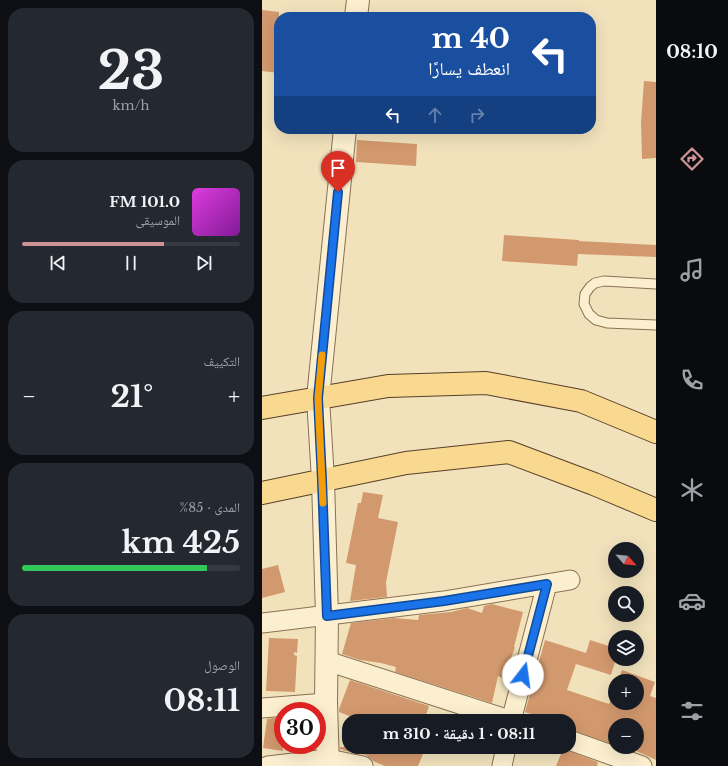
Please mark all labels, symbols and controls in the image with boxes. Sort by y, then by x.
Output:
text: 40 m [432,21,510,56]
icon: left [524,28,576,80]
text: 23 [98,39,165,103]
text: 08:10 [666,41,718,63]
text: انعطف يسارًا [428,58,510,80]
text: km/h [113,97,149,114]
icon: left [382,104,404,126]
icon: ahead [424,104,446,126]
icon: right [466,104,488,126]
icon: directions [678,145,706,173]
pin [321,151,355,192]
icon: arrive [327,157,349,179]
text: 101.0 FM [109,192,180,211]
text: الموسيقى [136,212,180,229]
icon: previous [47,252,69,274]
icon: pause [120,252,142,274]
icon: next [193,252,215,274]
icon: music [678,256,706,284]
text: التكييف [204,353,240,370]
icon: phone [678,366,706,394]
text: 21° [111,378,153,415]
text: − [22,383,36,410]
text: + [228,383,240,410]
icon: climate [678,476,706,504]
text: المدى · 85% [179,499,240,516]
text: 425 km [122,524,240,561]
north arrow [608,542,644,578]
map controls [608,542,644,754]
button: search [608,586,644,622]
icon: car [678,587,706,615]
button: layers [608,630,644,666]
position arrow [502,654,544,696]
text: الوصول [204,657,240,674]
button: + [608,674,644,710]
text: 08:11 [164,682,240,719]
icon: filters [678,697,706,725]
speed limit sign: 30 [274,702,326,754]
button: − [608,718,644,754]
text: 08:11 · 1 دقيقة · 310 m [383,724,535,743]

